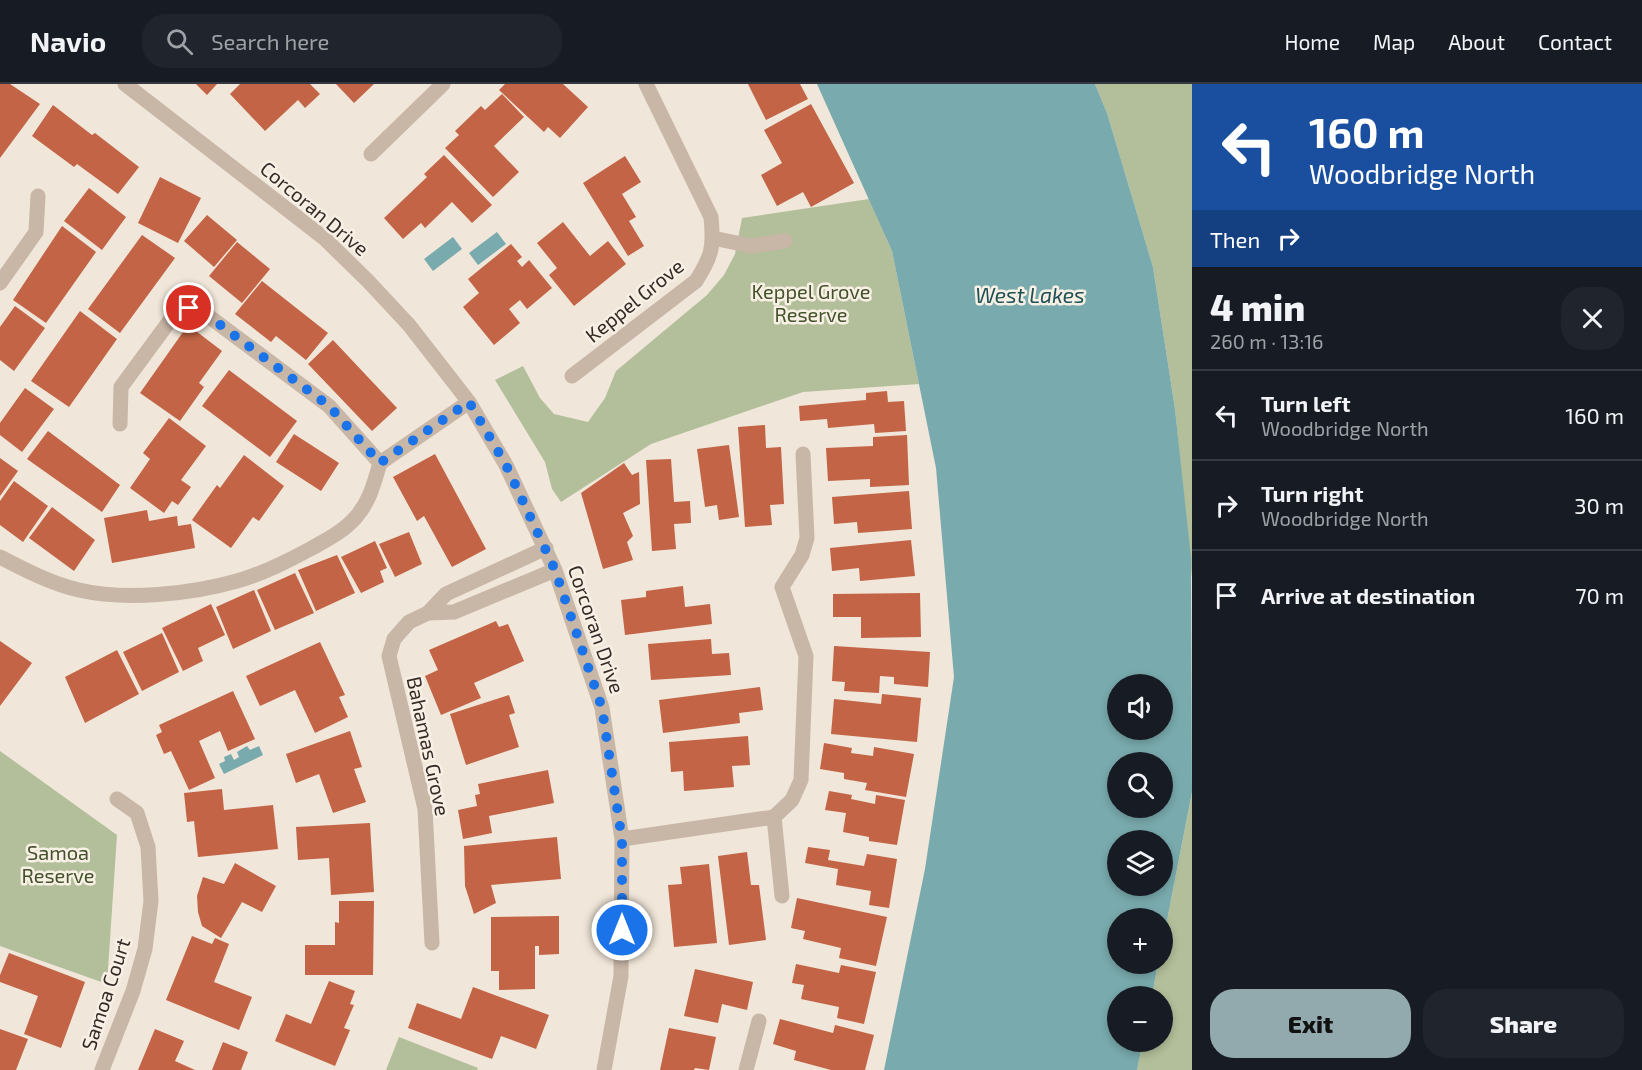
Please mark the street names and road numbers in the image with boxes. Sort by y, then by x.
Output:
street label: Corcoran Drive [256,156,374,260]
street label: Keppel Grove [580,253,688,347]
street label: Corcoran Drive [564,562,630,696]
street label: Bahamas Grove [403,674,455,818]
street label: Samoa Court [76,935,135,1053]

